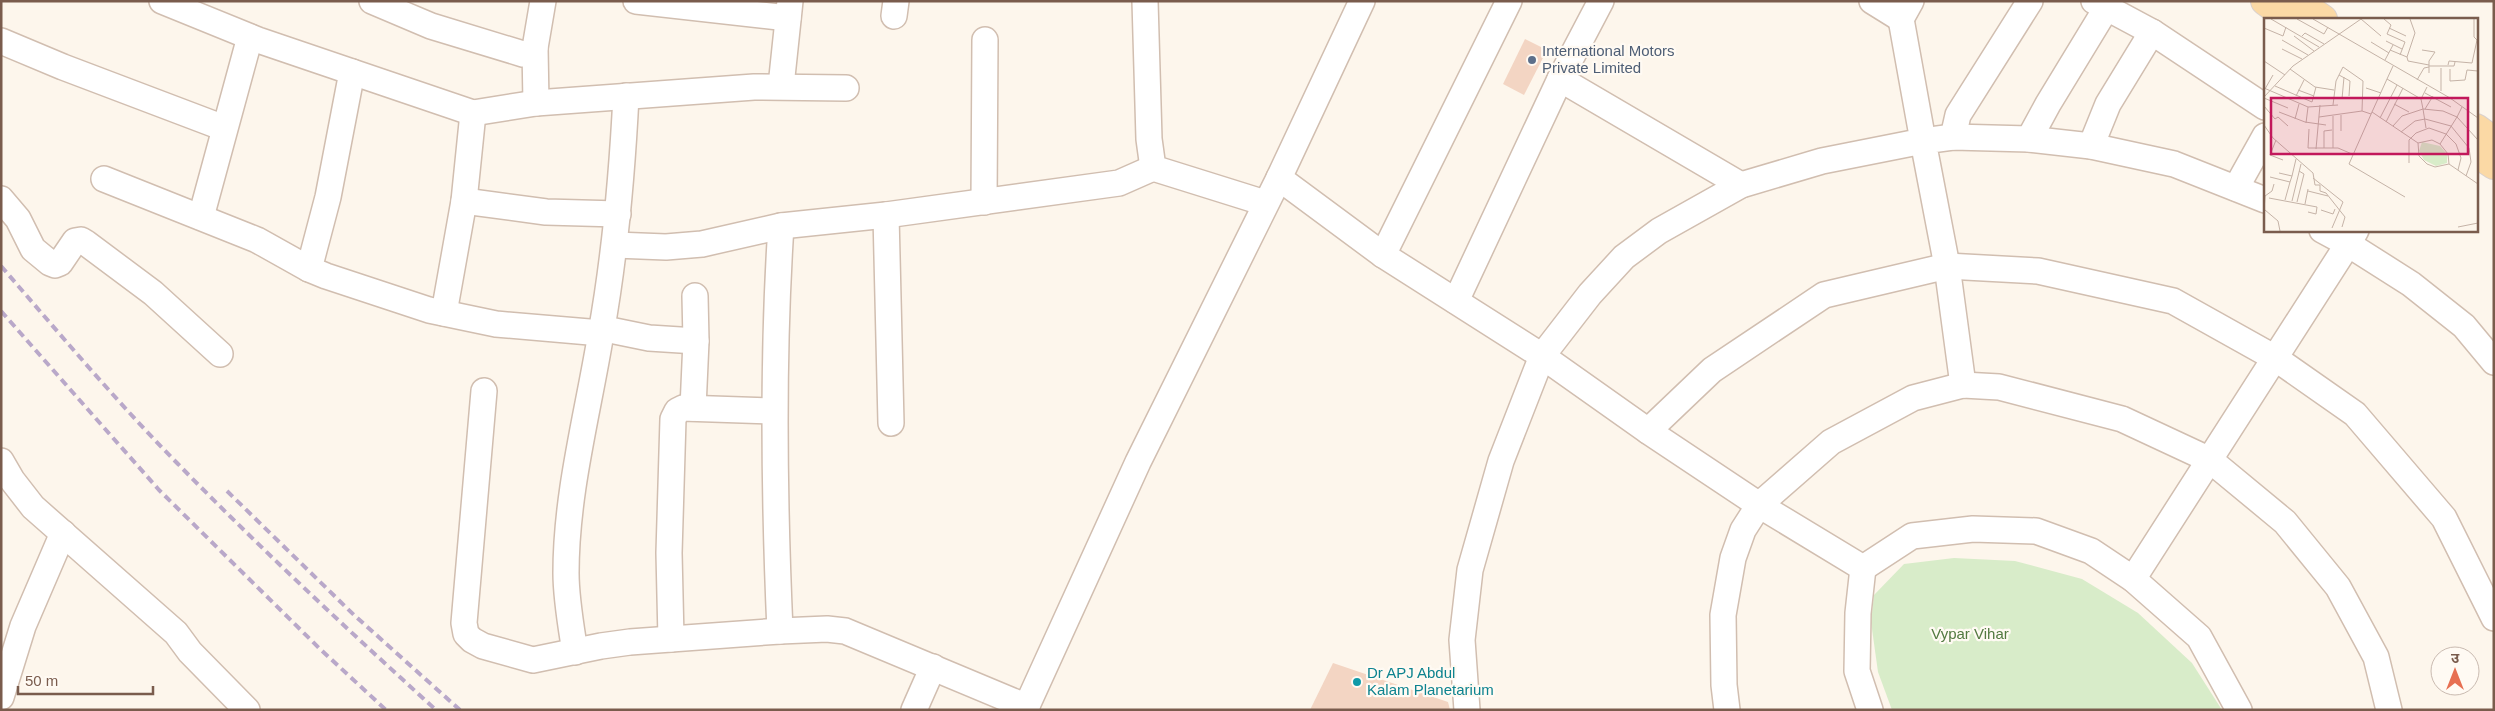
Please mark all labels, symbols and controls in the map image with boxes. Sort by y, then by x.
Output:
inset map [2264,18,2478,231]
place label: International Motors Private Limited [1542,42,1675,76]
marker: International Motors Private Limited [1526,54,1538,66]
park label: Vypar Vihar [1931,625,2009,642]
north arrow [2430,646,2480,696]
text: उ [2451,650,2460,666]
scale bar [18,664,152,696]
place label: Dr APJ Abdul Kalam Planetarium [1367,664,1494,698]
text: 50 m [25,672,58,689]
marker: Dr APJ Abdul Kalam Planetarium [1351,676,1363,688]

